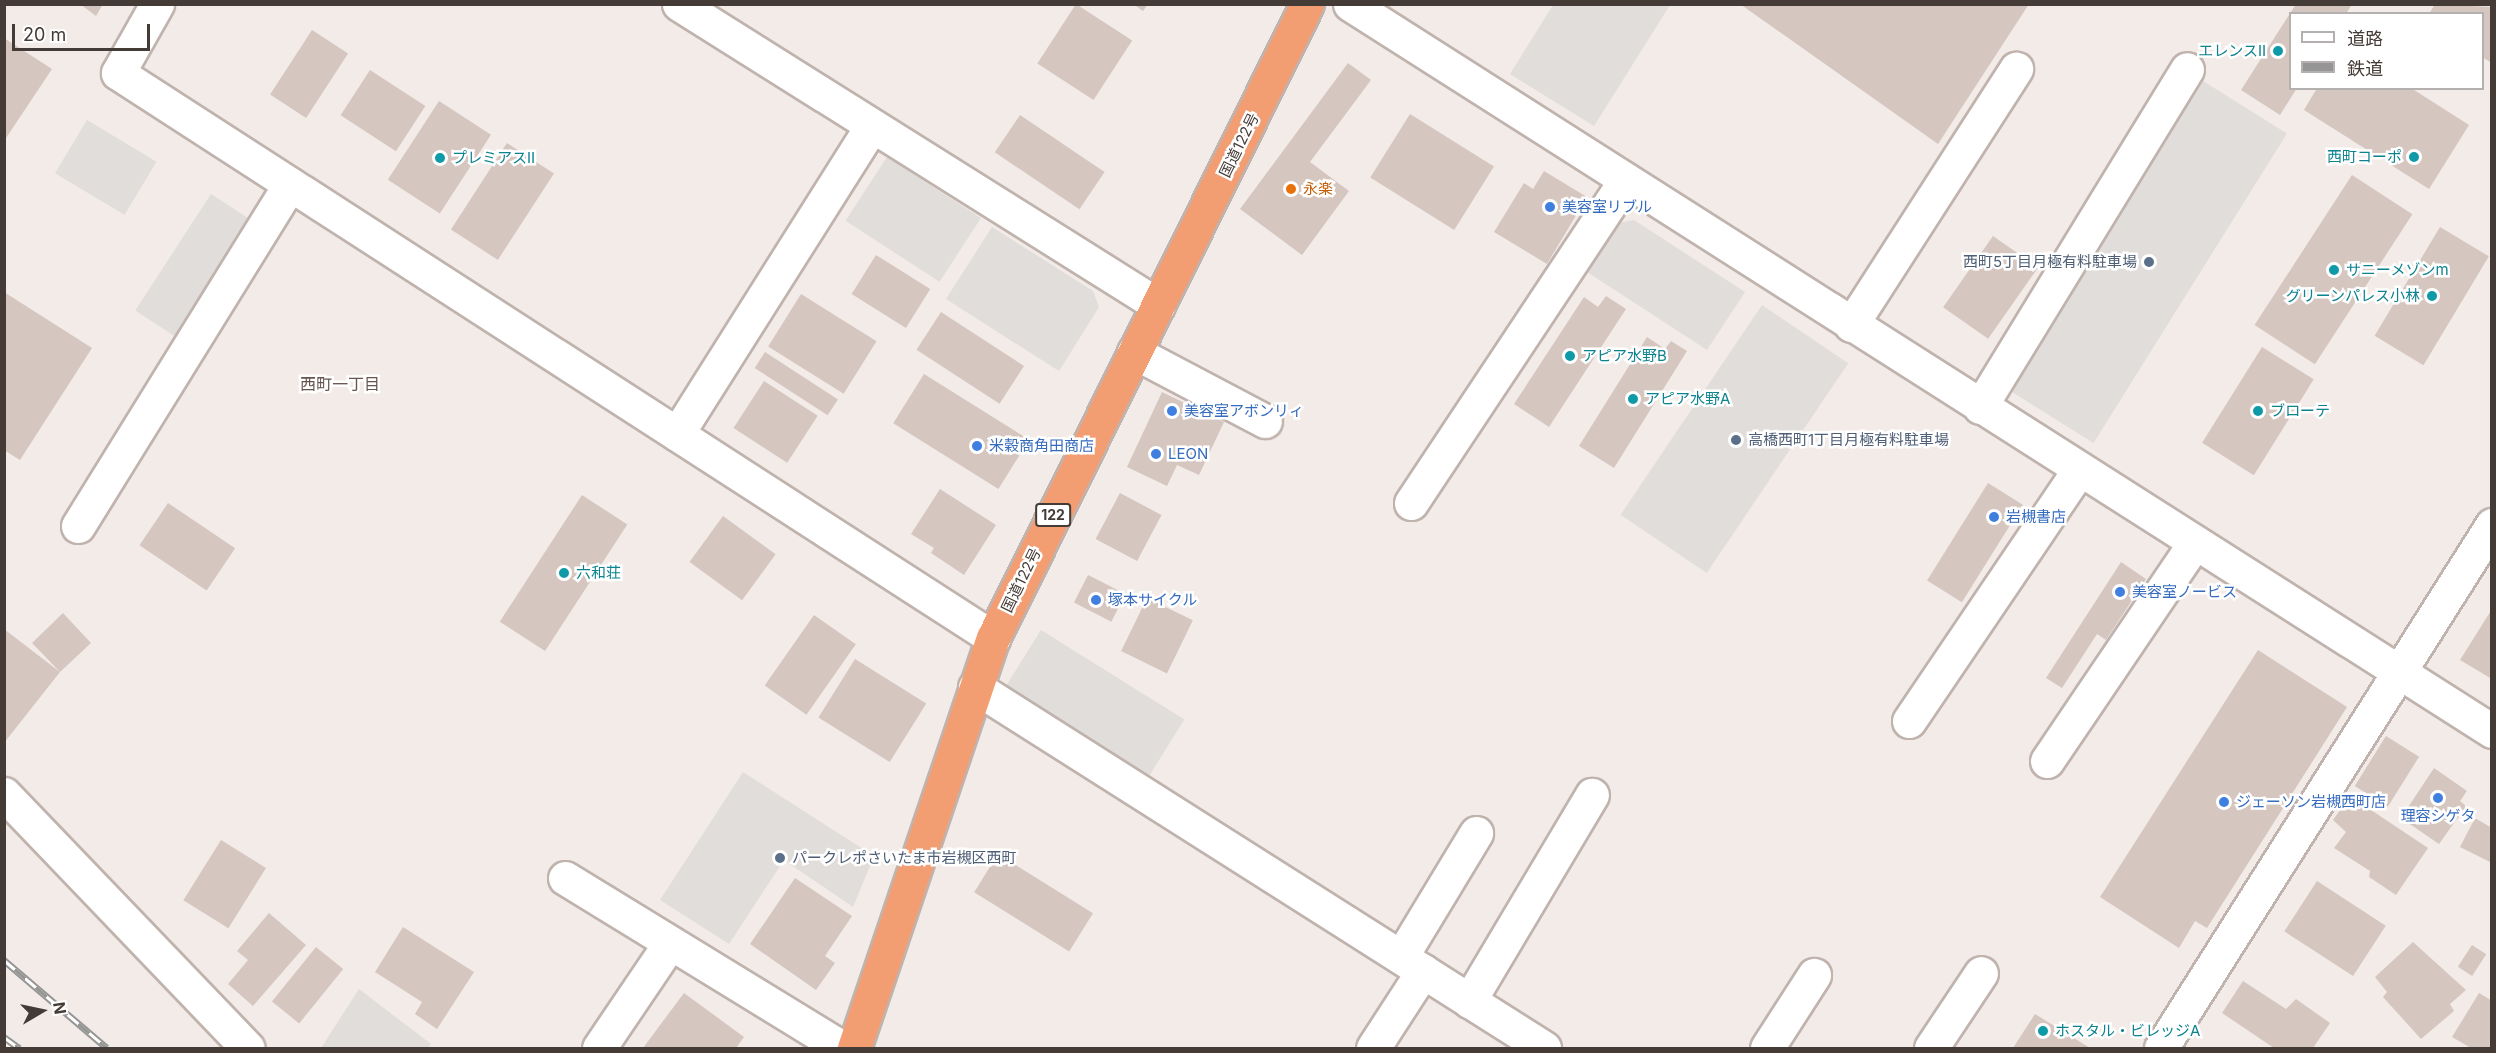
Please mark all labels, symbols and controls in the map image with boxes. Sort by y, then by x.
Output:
scale bar [15,12,153,50]
legend [2289,12,2484,90]
text: 20 m [23,24,66,45]
text: 道路 [2347,28,2383,49]
place label: エレンスⅡ [2198,42,2266,60]
marker: エレンスⅡ [2271,44,2285,58]
text: 鉄道 [2347,58,2383,79]
street label: 国道122号 [1216,110,1262,180]
place label: 西町コーポ [2327,148,2402,166]
place label: プレミアスⅡ [452,149,535,167]
marker: 西町コーポ [2407,150,2421,164]
marker: プレミアスⅡ [433,151,447,165]
place label: 永楽 [1303,180,1333,198]
marker: 永楽 [1284,182,1298,196]
place label: 美容室リブル [1562,198,1652,216]
marker: 美容室リブル [1543,200,1557,214]
place label: 西町5丁目月極有料駐車場 [1963,253,2137,271]
marker: 西町5丁目月極有料駐車場 [2142,255,2156,269]
place label: サニーメゾンm [2346,261,2449,279]
marker: サニーメゾンm [2327,263,2341,277]
place label: グリーンパレス小林 [2285,287,2420,305]
marker: グリーンパレス小林 [2425,289,2439,303]
place label: アピア水野B [1582,347,1667,365]
marker: アピア水野B [1563,349,1577,363]
district label: 西町一丁目 [300,374,380,394]
place label: アピア水野A [1645,390,1730,408]
marker: アピア水野A [1626,392,1640,406]
place label: 美容室アボンリィ [1184,402,1304,420]
place label: ブローテ [2270,402,2330,420]
marker: 美容室アボンリィ [1165,404,1179,418]
marker: ブローテ [2251,404,2265,418]
place label: 高橋西町1丁目月極有料駐車場 [1748,431,1949,449]
marker: 高橋西町1丁目月極有料駐車場 [1729,433,1743,447]
place label: 米穀商角田商店 [989,437,1094,455]
marker: 米穀商角田商店 [970,439,984,453]
place label: LEON [1168,445,1208,463]
marker: LEON [1149,447,1163,461]
road number: 122 [1035,504,1071,526]
place label: 岩槻書店 [2006,508,2066,526]
marker: 岩槻書店 [1987,510,2001,524]
street label: 国道122号 [998,545,1044,615]
place label: 六和荘 [576,564,621,582]
marker: 六和荘 [557,566,571,580]
place label: 美容室ノービス [2132,583,2237,601]
marker: 美容室ノービス [2113,585,2127,599]
place label: 塚本サイクル [1108,591,1198,609]
marker: 塚本サイクル [1089,593,1103,607]
marker: 理容シゲタ [2431,791,2445,805]
place label: ジェーソン岩槻西町店 [2236,793,2386,811]
marker: ジェーソン岩槻西町店 [2217,795,2231,809]
place label: 理容シゲタ [2401,807,2475,825]
place label: パークレポさいたま市岩槻区西町 [792,849,1017,867]
marker: パークレポさいたま市岩槻区西町 [773,851,787,865]
north arrow [12,981,72,1041]
text: N [49,1001,71,1016]
place label: ホスタル・ビレッジA [2055,1022,2200,1040]
marker: ホスタル・ビレッジA [2036,1024,2050,1038]

